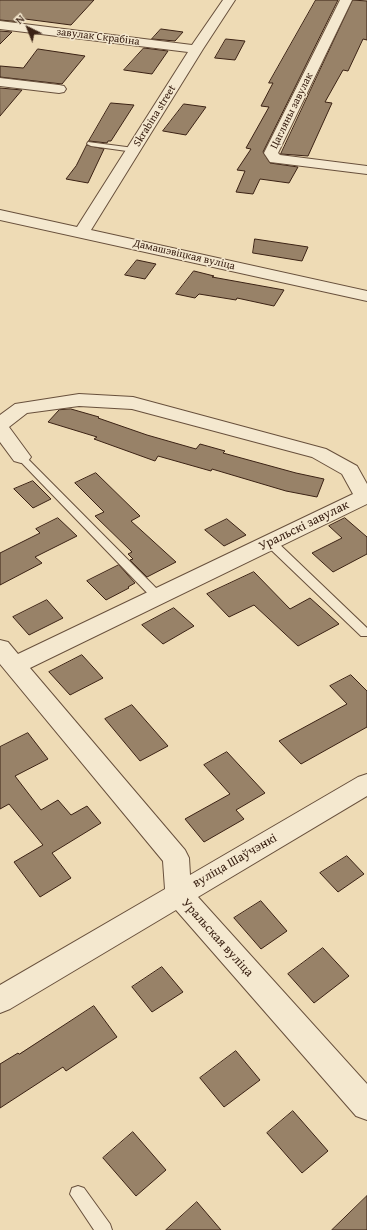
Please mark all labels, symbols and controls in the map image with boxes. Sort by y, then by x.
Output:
north arrow [8,8,48,48]
text: N [12,11,28,28]
street label: завулак Скрабіна [56,25,140,49]
street label: Цагляны завулак [268,71,316,151]
street label: Skrabina street [131,83,179,149]
street label: Дамашэвіцкая вуліца [132,237,236,273]
street label: Уральскі завулак [256,497,352,555]
street label: вуліца Шаўчэнкі [190,831,280,891]
street label: Уральская вуліца [178,896,256,980]

